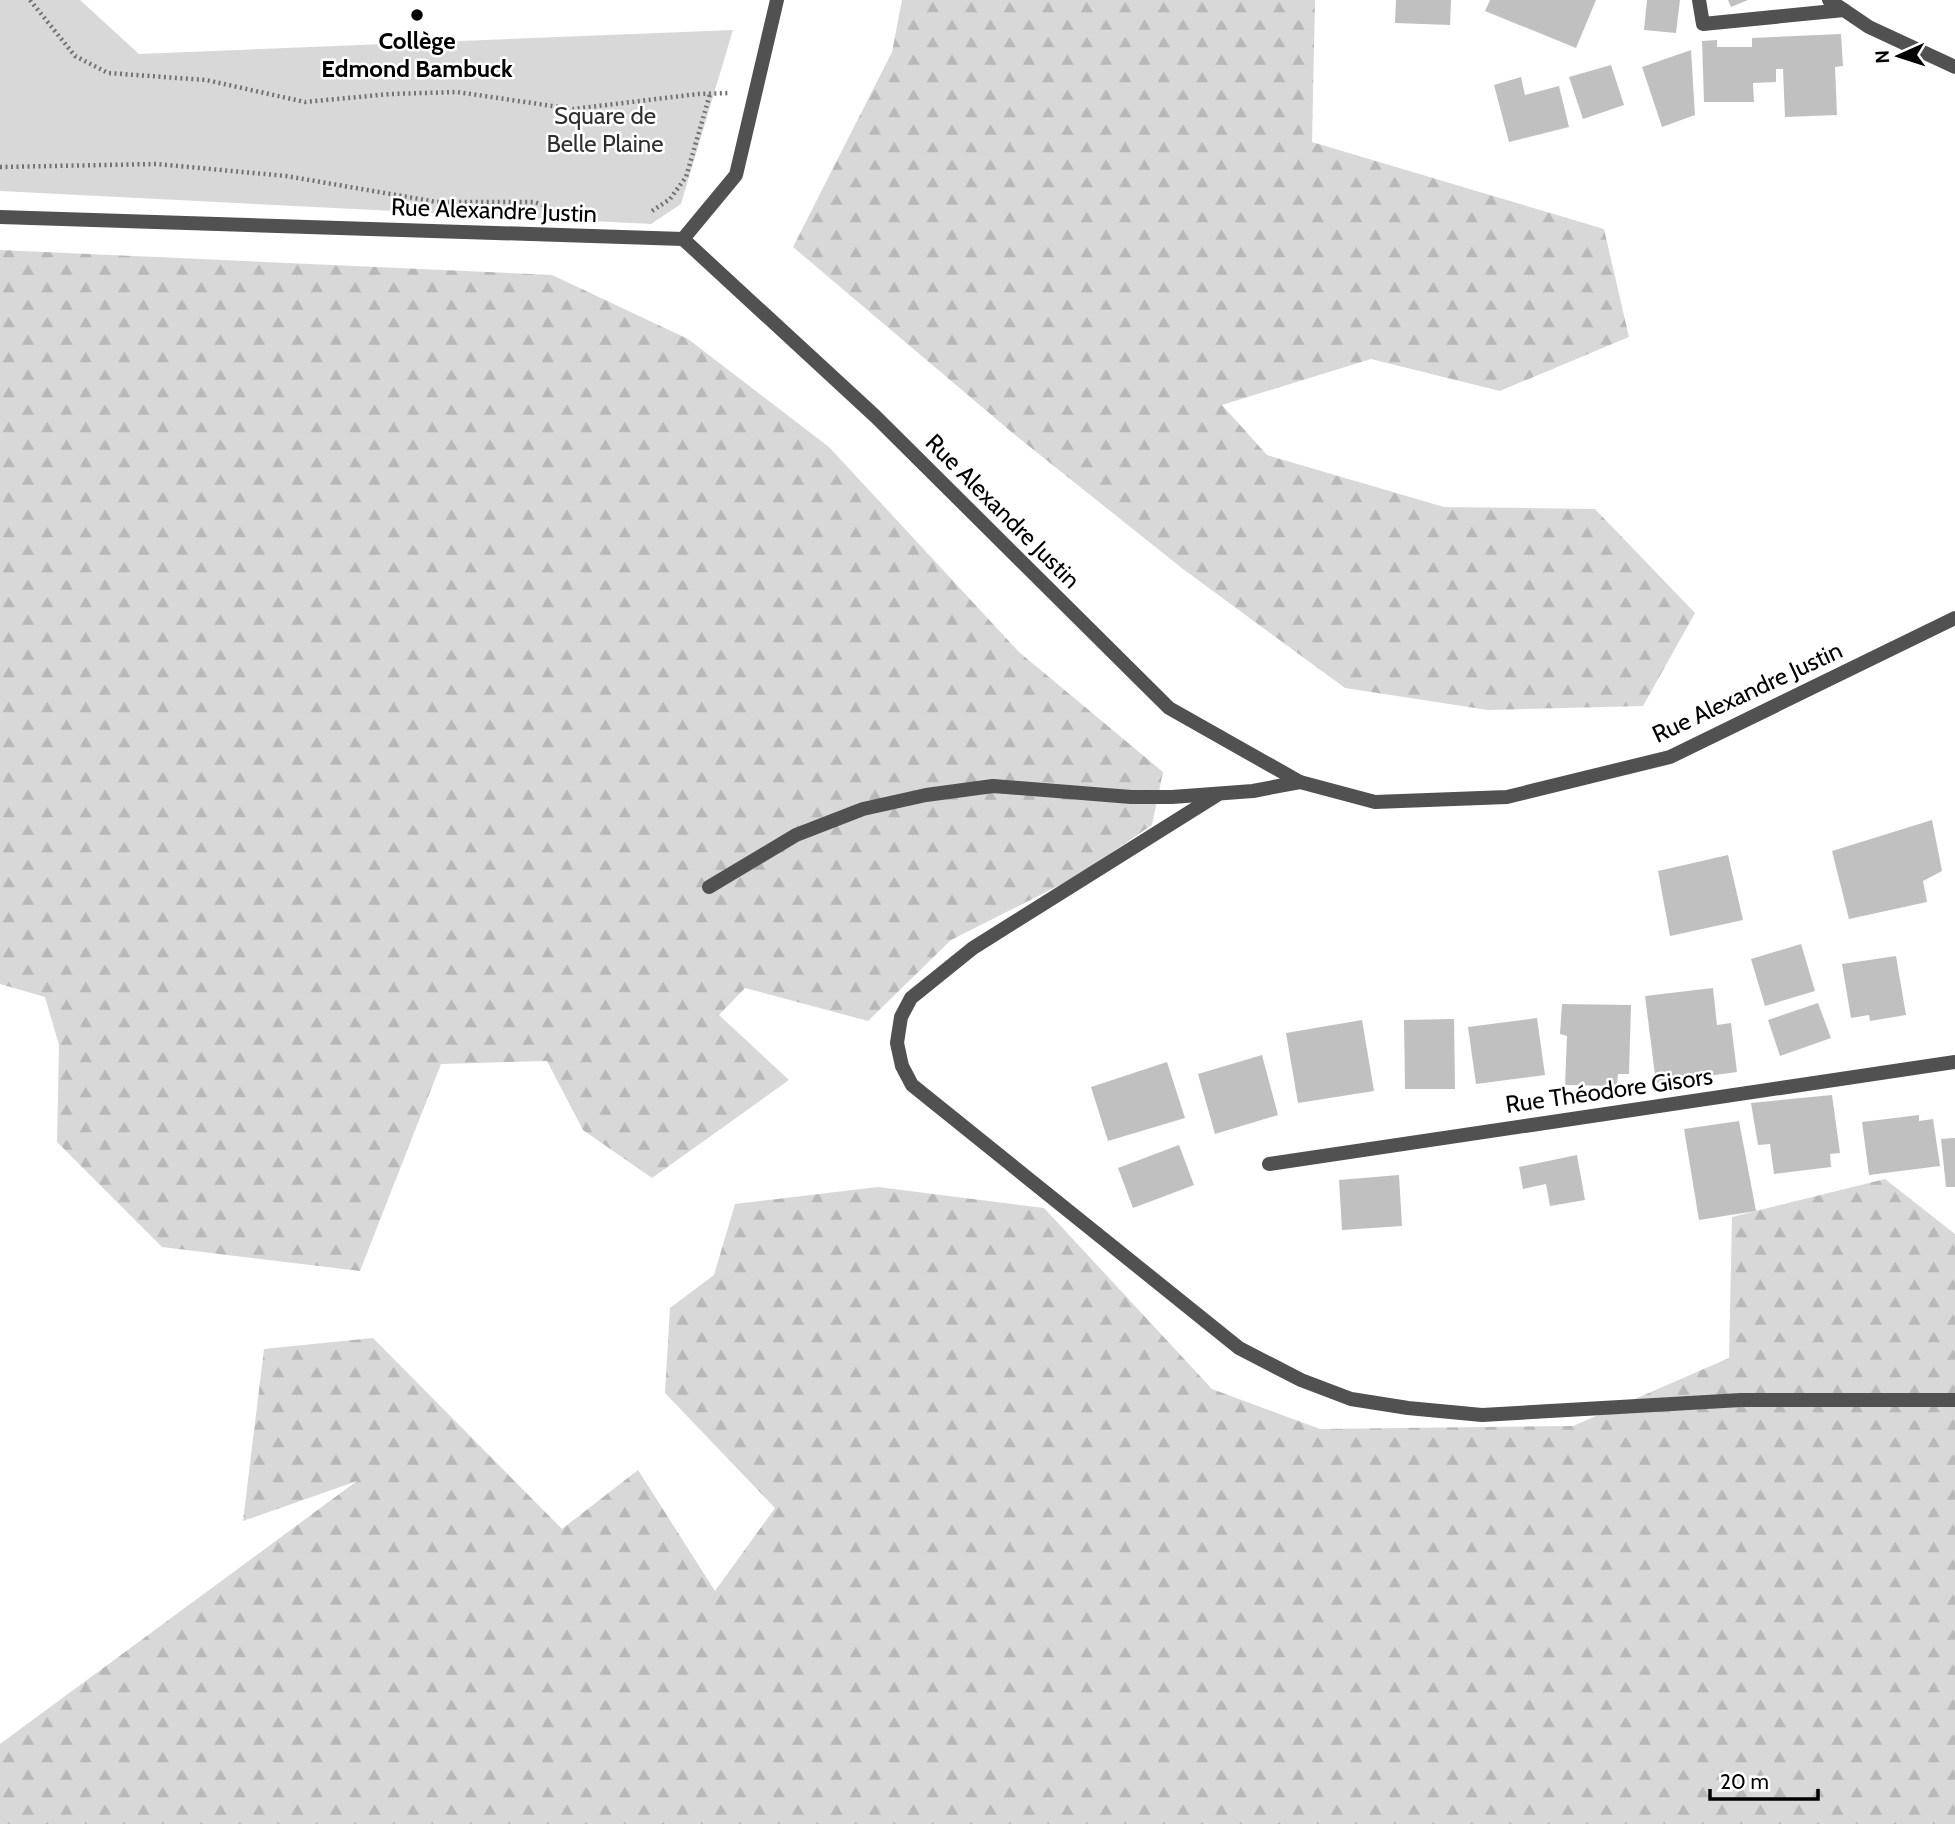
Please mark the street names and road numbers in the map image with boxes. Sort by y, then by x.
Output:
street label: Rue Alexandre Justin [390,192,598,228]
street label: Rue Alexandre Justin [920,428,1086,594]
street label: Rue Alexandre Justin [1647,635,1847,749]
street label: Rue Théodore Gisors [1504,1061,1714,1119]

